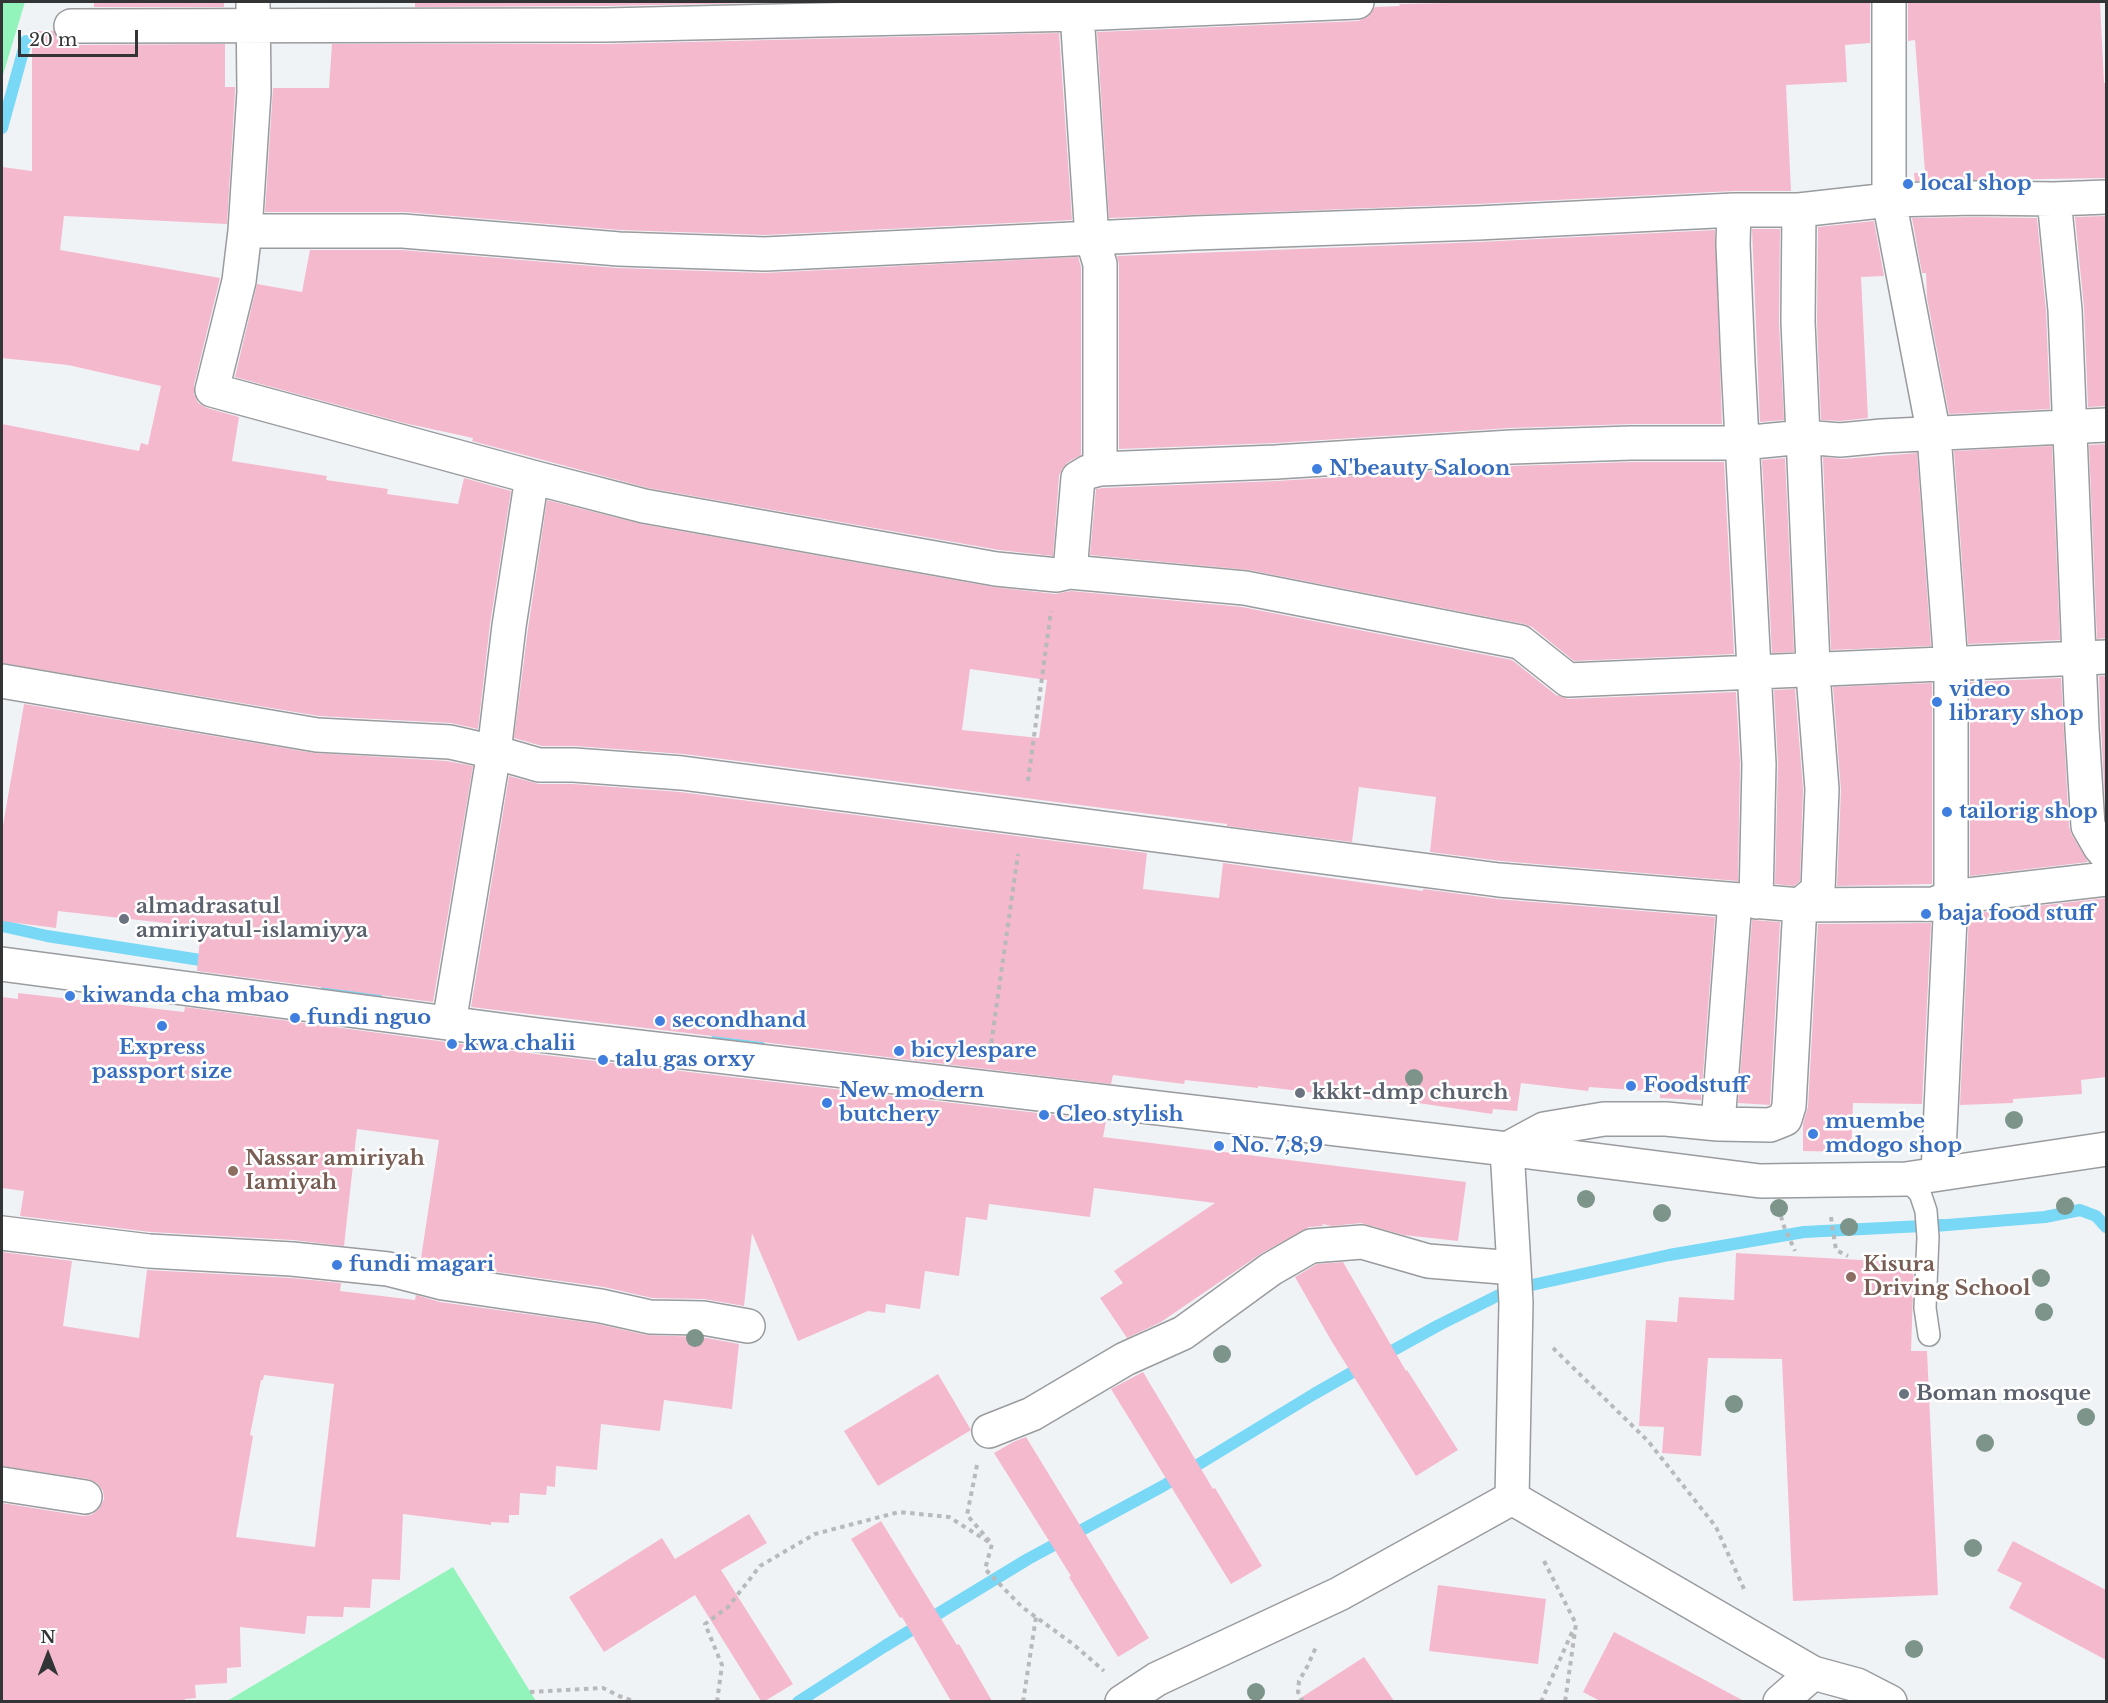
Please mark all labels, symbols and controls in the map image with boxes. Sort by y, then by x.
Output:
scale bar [21,18,141,56]
text: 20 m [29,29,77,51]
place label: local shop [1920,171,2032,197]
marker: local shop [1901,177,1915,191]
place label: N'beauty Saloon [1329,456,1510,482]
marker: N'beauty Saloon [1310,462,1324,476]
place label: video library shop [1949,677,2084,727]
marker: video library shop [1930,695,1944,709]
place label: tailorig shop [1959,799,2098,825]
marker: tailorig shop [1940,805,1954,819]
place label: almadrasatul amiriyatul-islamiyya [136,894,368,944]
place label: baja food stuff [1938,901,2095,927]
marker: baja food stuff [1919,907,1933,921]
marker: almadrasatul amiriyatul-islamiyya [117,912,131,926]
place label: kiwanda cha mbao [82,983,289,1009]
marker: kiwanda cha mbao [63,989,77,1003]
place label: fundi nguo [307,1005,431,1031]
place label: secondhand [672,1008,807,1034]
marker: fundi nguo [288,1011,302,1025]
marker: secondhand [653,1014,667,1028]
marker: Express passport size [155,1019,169,1033]
place label: kwa chalii [464,1031,576,1057]
place label: Express passport size [92,1035,232,1085]
marker: kwa chalii [445,1037,459,1051]
place label: bicylespare [911,1038,1037,1064]
marker: bicylespare [892,1044,906,1058]
place label: talu gas orxy [615,1047,755,1073]
marker: talu gas orxy [596,1053,610,1067]
place label: Foodstuff [1643,1073,1748,1099]
place label: New modern butchery [839,1078,984,1128]
marker: Foodstuff [1624,1079,1638,1093]
place label: kkkt-dmp church [1312,1080,1508,1106]
marker: kkkt-dmp church [1293,1086,1307,1100]
marker: New modern butchery [820,1096,834,1110]
place label: Cleo stylish [1056,1102,1184,1128]
marker: Cleo stylish [1037,1108,1051,1122]
place label: muembe mdogo shop [1825,1109,1962,1159]
marker: muembe mdogo shop [1806,1127,1820,1141]
place label: No. 7,8,9 [1231,1133,1323,1159]
marker: No. 7,8,9 [1212,1139,1226,1153]
place label: Nassar amiriyah Iamiyah [245,1146,425,1196]
marker: Nassar amiriyah Iamiyah [226,1164,240,1178]
place label: fundi magari [349,1252,494,1278]
place label: Kisura Driving School [1863,1252,2030,1302]
marker: fundi magari [330,1258,344,1272]
marker: Kisura Driving School [1844,1270,1858,1284]
place label: Boman mosque [1916,1381,2091,1407]
marker: Boman mosque [1897,1387,1911,1401]
north arrow [18,1625,78,1685]
text: N [40,1627,56,1647]

